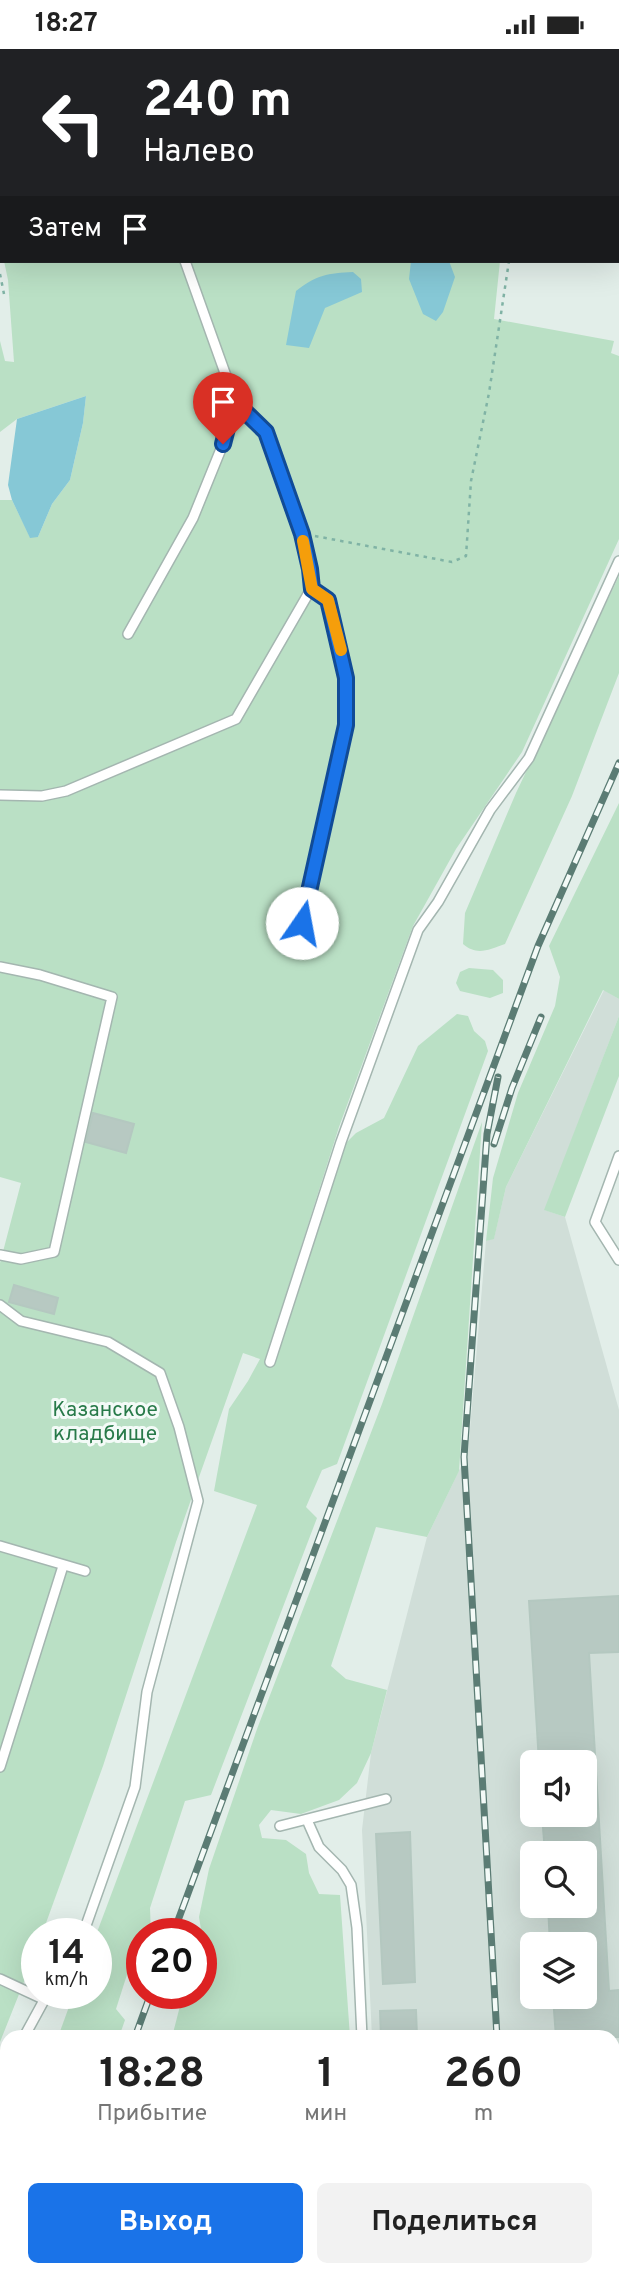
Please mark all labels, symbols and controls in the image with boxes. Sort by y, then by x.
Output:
text: 18:27 [35,8,98,41]
text: 240 m [143,72,292,134]
icon: left [28,77,119,168]
text: Налево [143,133,255,173]
icon: arrive [116,210,154,248]
text: Затем [28,213,102,246]
pin [193,372,253,444]
icon: arrive [204,383,242,421]
position arrow [265,886,339,960]
park label: Казанское кладбище [52,1397,158,1448]
map controls [520,1750,597,2009]
button: sound [520,1750,597,1827]
button: search [520,1841,597,1918]
speed limit sign: 20 [126,1918,217,2009]
text: 14 [48,1932,85,1976]
button: layers [520,1932,597,2009]
text: km/h [45,1969,88,1992]
text: 18:28 [99,2049,205,2102]
text: 1 [317,2049,334,2102]
text: 260 [444,2049,523,2102]
text: Прибытие [97,2100,207,2129]
text: мин [304,2100,347,2129]
text: m [474,2100,493,2129]
button: Выход [28,2183,303,2263]
button: Поделиться [317,2183,592,2263]

